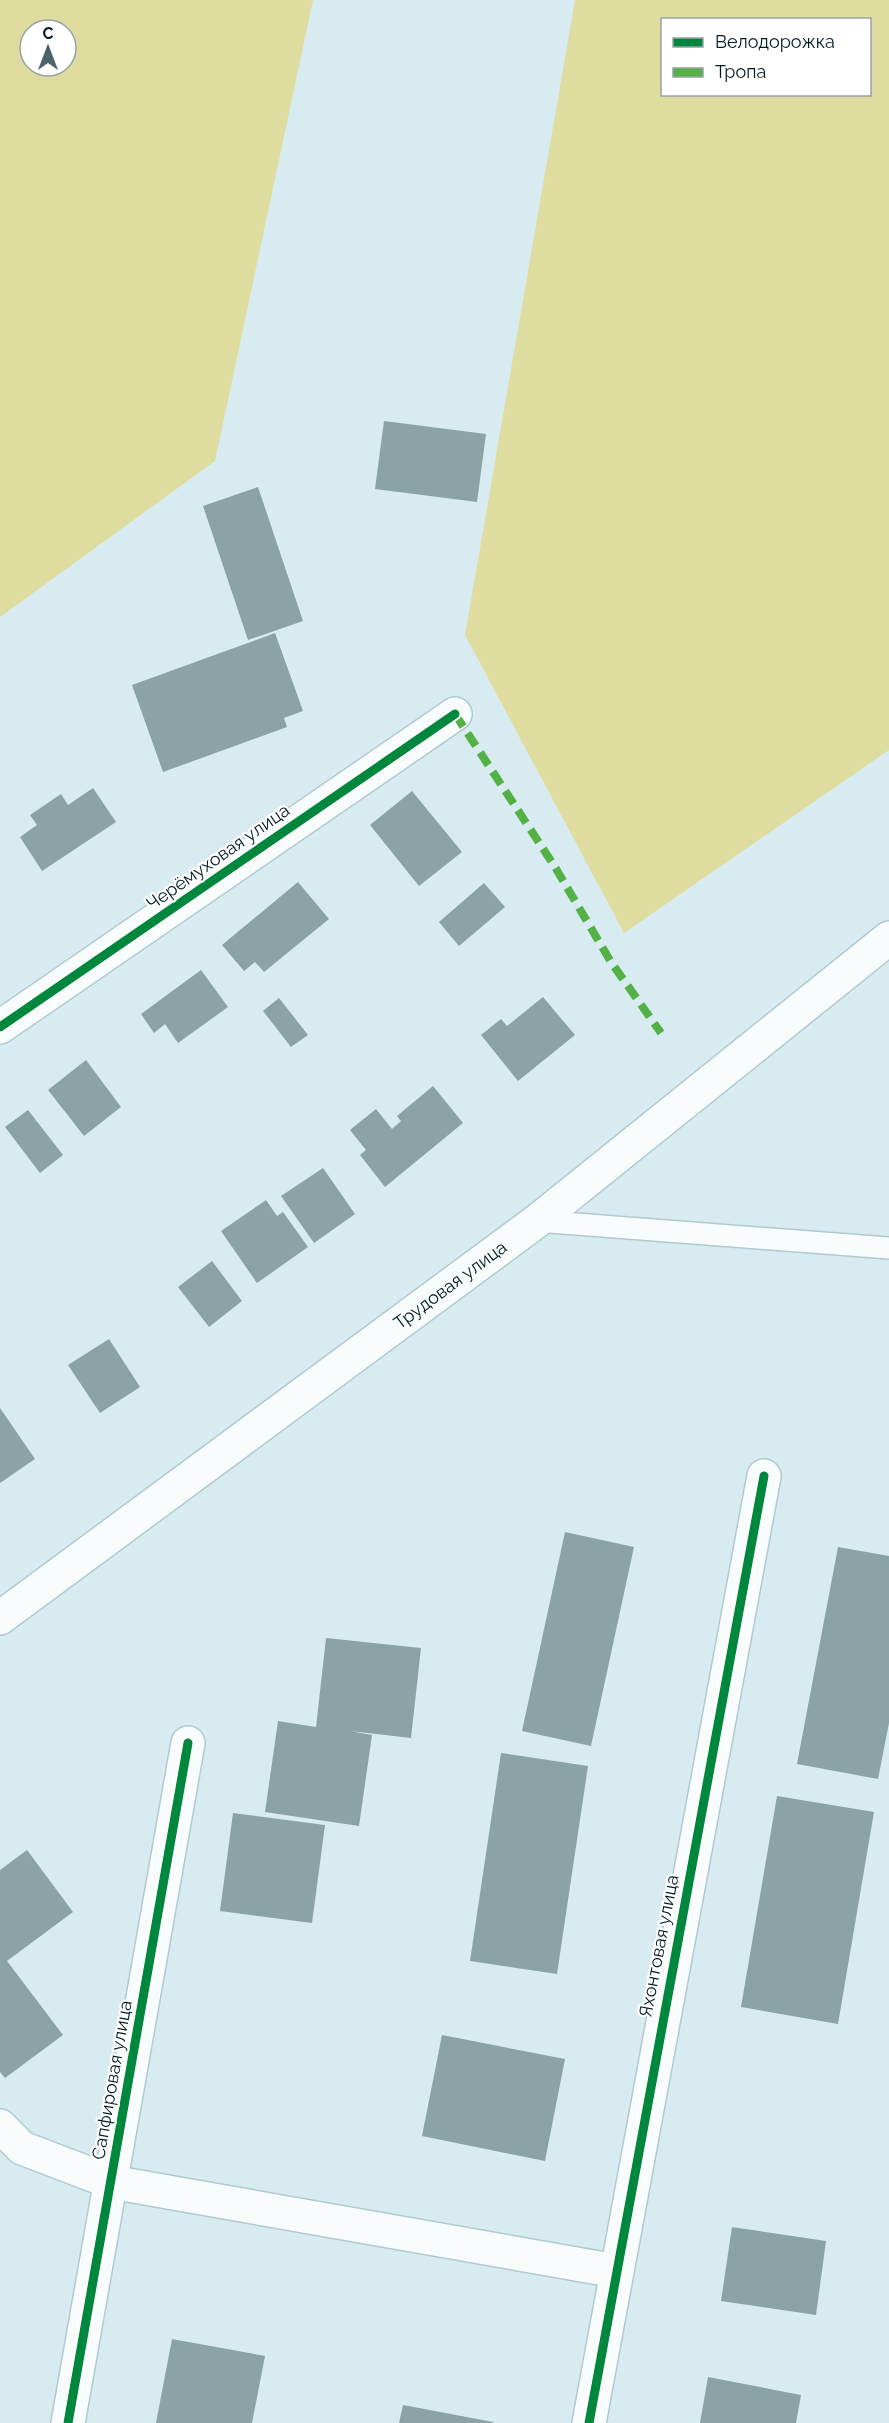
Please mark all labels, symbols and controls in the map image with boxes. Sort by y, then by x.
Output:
north arrow [18,18,78,78]
legend [661,18,871,96]
text: С [43,24,54,43]
text: Велодорожка [715,31,835,52]
text: Тропа [715,61,766,82]
street label: Черёмуховая улица [142,799,293,914]
street label: Трудовая улица [389,1236,511,1333]
street label: Яхонтовая улица [634,1873,683,2019]
street label: Сапфировая улица [87,1999,136,2161]

